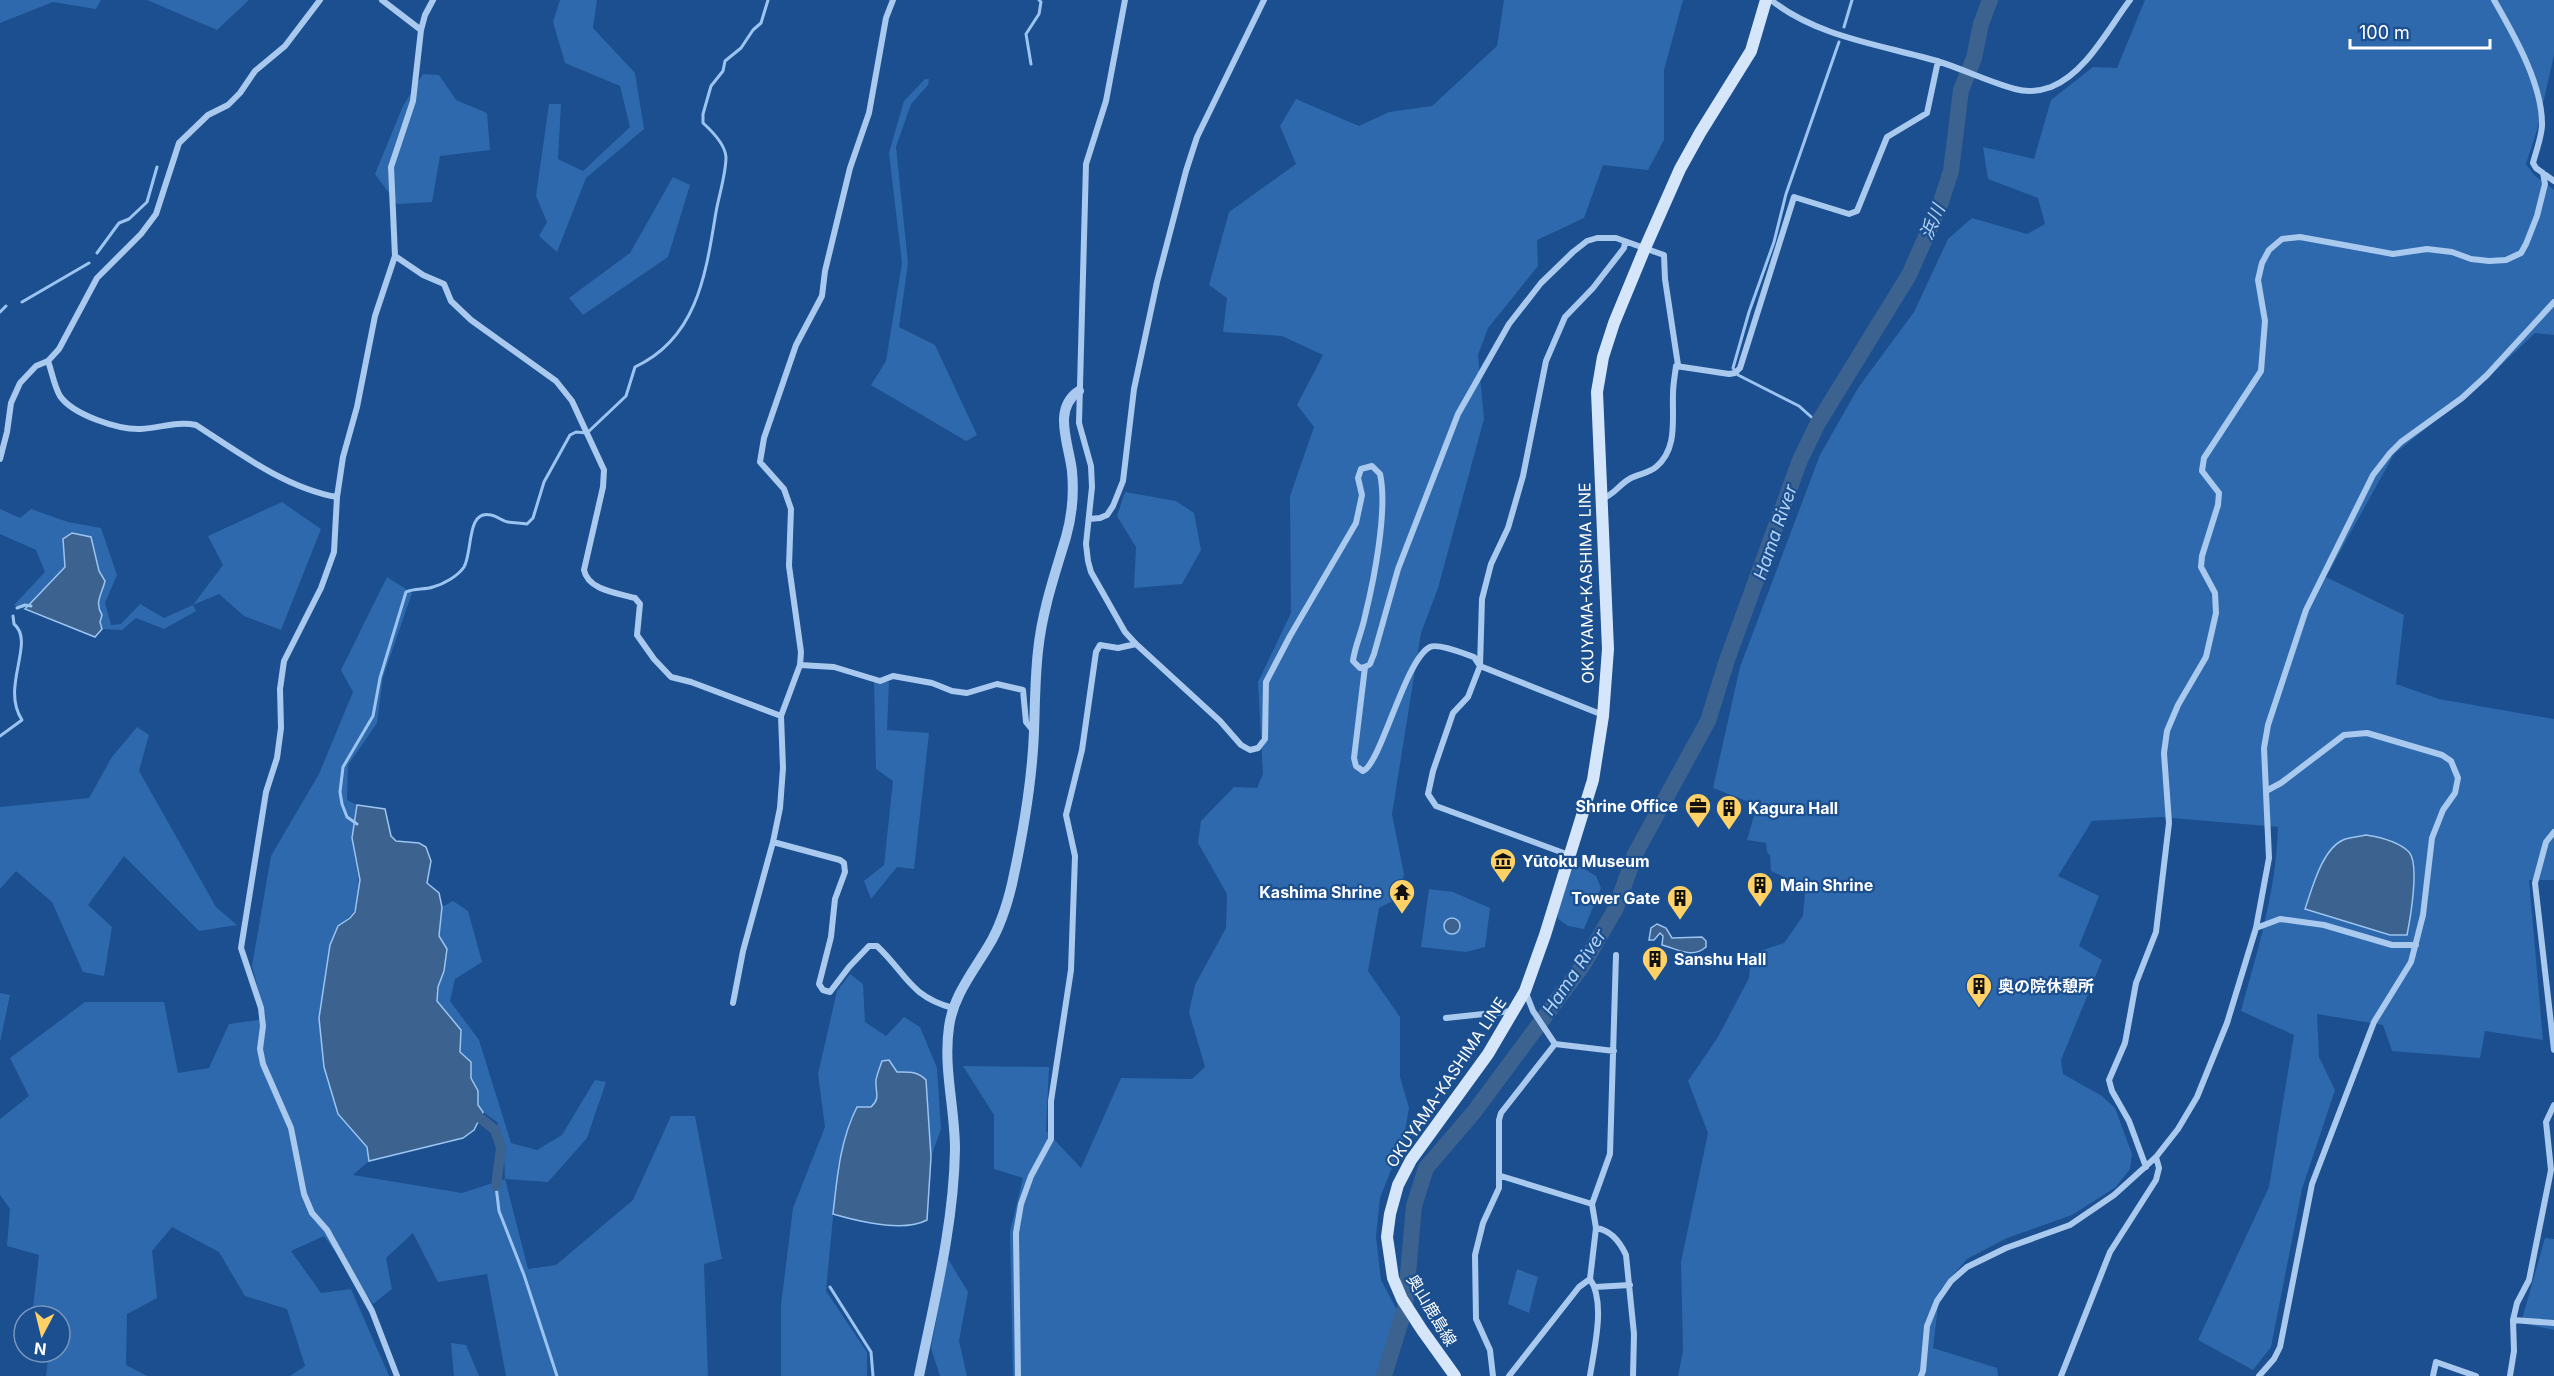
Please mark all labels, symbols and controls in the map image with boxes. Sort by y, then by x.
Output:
scale bar [2350,12,2490,50]
text: 100 m [2359,22,2410,43]
water label: 浜川 [1915,199,1949,243]
water label: Hama River [1749,481,1801,582]
street label: OKUYAMA-KASHIMA LINE [1574,482,1598,684]
office icon: Shrine Office [1683,791,1713,829]
building icon: Kagura Hall [1714,793,1744,831]
place label: Shrine Office [1576,796,1678,816]
place label: Kagura Hall [1748,798,1838,818]
museum icon: Yūtoku Museum [1488,846,1518,884]
place label: Yūtoku Museum [1522,851,1650,871]
building icon: Main Shrine [1745,870,1775,908]
place label: Main Shrine [1780,875,1873,895]
temple icon: Kashima Shrine [1387,877,1417,915]
place label: Kashima Shrine [1259,882,1382,902]
building icon: Tower Gate [1665,883,1695,921]
place label: Tower Gate [1571,888,1660,908]
water label: Hama River [1538,924,1611,1019]
building icon: Sanshu Hall [1640,944,1670,982]
place label: Sanshu Hall [1674,949,1766,969]
building icon: 奥の院休憩所 [1964,971,1994,1009]
place label: 奥の院休憩所 [1998,976,2094,996]
street label: OKUYAMA-KASHIMA LINE [1381,993,1511,1171]
street label: 奥山鹿島線 [1403,1271,1461,1349]
north arrow [12,1304,72,1364]
text: N [33,1338,47,1360]

